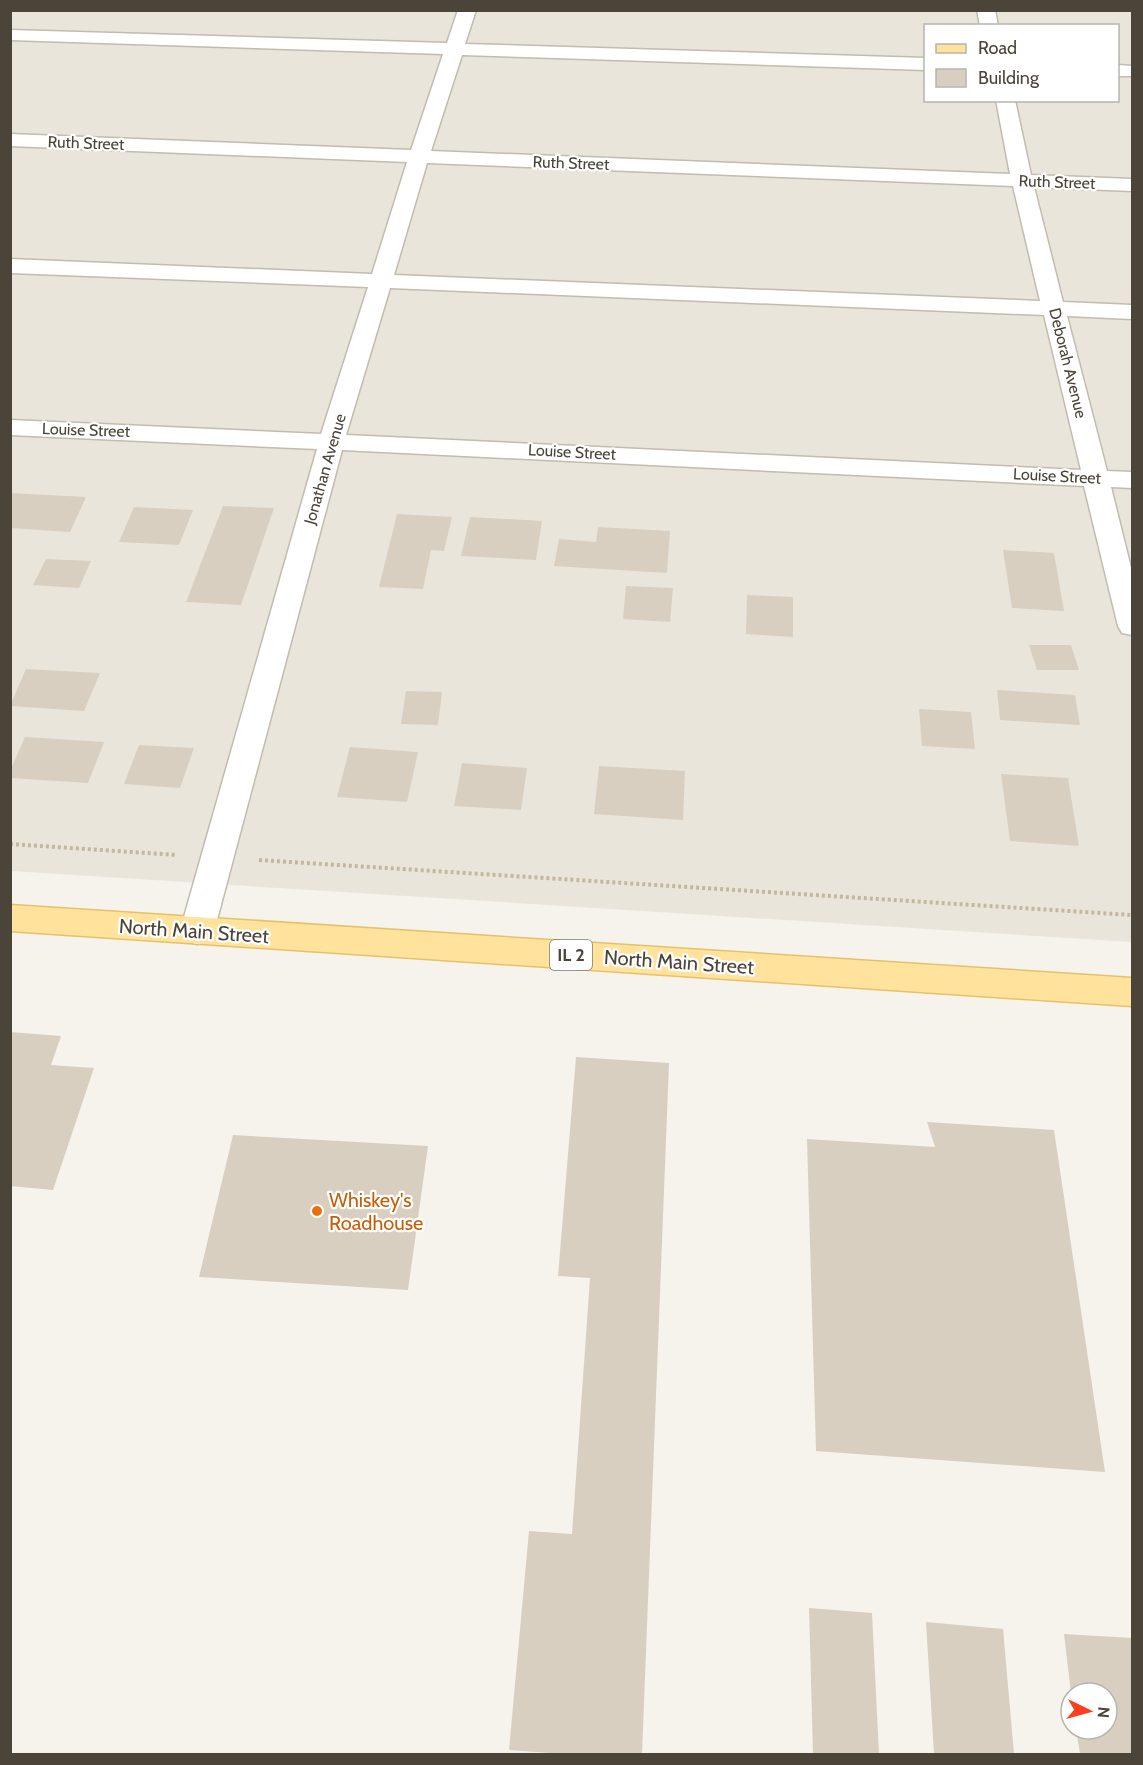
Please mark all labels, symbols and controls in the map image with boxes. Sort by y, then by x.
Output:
legend [924,24,1119,102]
text: Road [978,37,1017,59]
text: Building [978,67,1040,89]
street label: Ruth Street [47,132,125,154]
street label: Ruth Street [532,152,610,174]
street label: Ruth Street [1018,171,1096,193]
street label: Deborah Avenue [1045,306,1091,420]
street label: Jonathan Avenue [300,412,350,527]
street label: Louise Street [42,419,131,441]
street label: Louise Street [528,440,617,464]
street label: Louise Street [1013,464,1102,488]
street label: North Main Street [118,914,270,948]
road number: IL 2 [550,940,592,970]
street label: North Main Street [603,945,755,979]
place label: Whiskey's Roadhouse [329,1188,423,1235]
marker: Whiskey's Roadhouse [310,1204,324,1218]
north arrow [1059,1681,1119,1741]
text: N [1093,1706,1113,1719]

